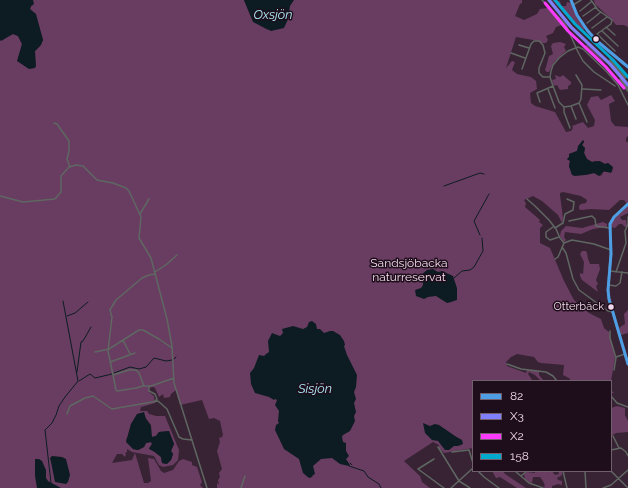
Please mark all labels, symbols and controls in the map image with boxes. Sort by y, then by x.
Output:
water label: Oxsjön [253,7,293,23]
unlabelled marker [591,34,601,44]
park label: Sandsjöbacka naturreservat [370,256,448,284]
place label: Otterbäck [553,300,604,314]
marker: Otterbäck [606,302,616,312]
legend [472,380,612,472]
water label: Sisjön [298,381,332,397]
text: 82 [510,389,523,403]
text: X3 [510,409,524,423]
text: X2 [510,429,524,443]
text: 158 [510,449,529,463]

